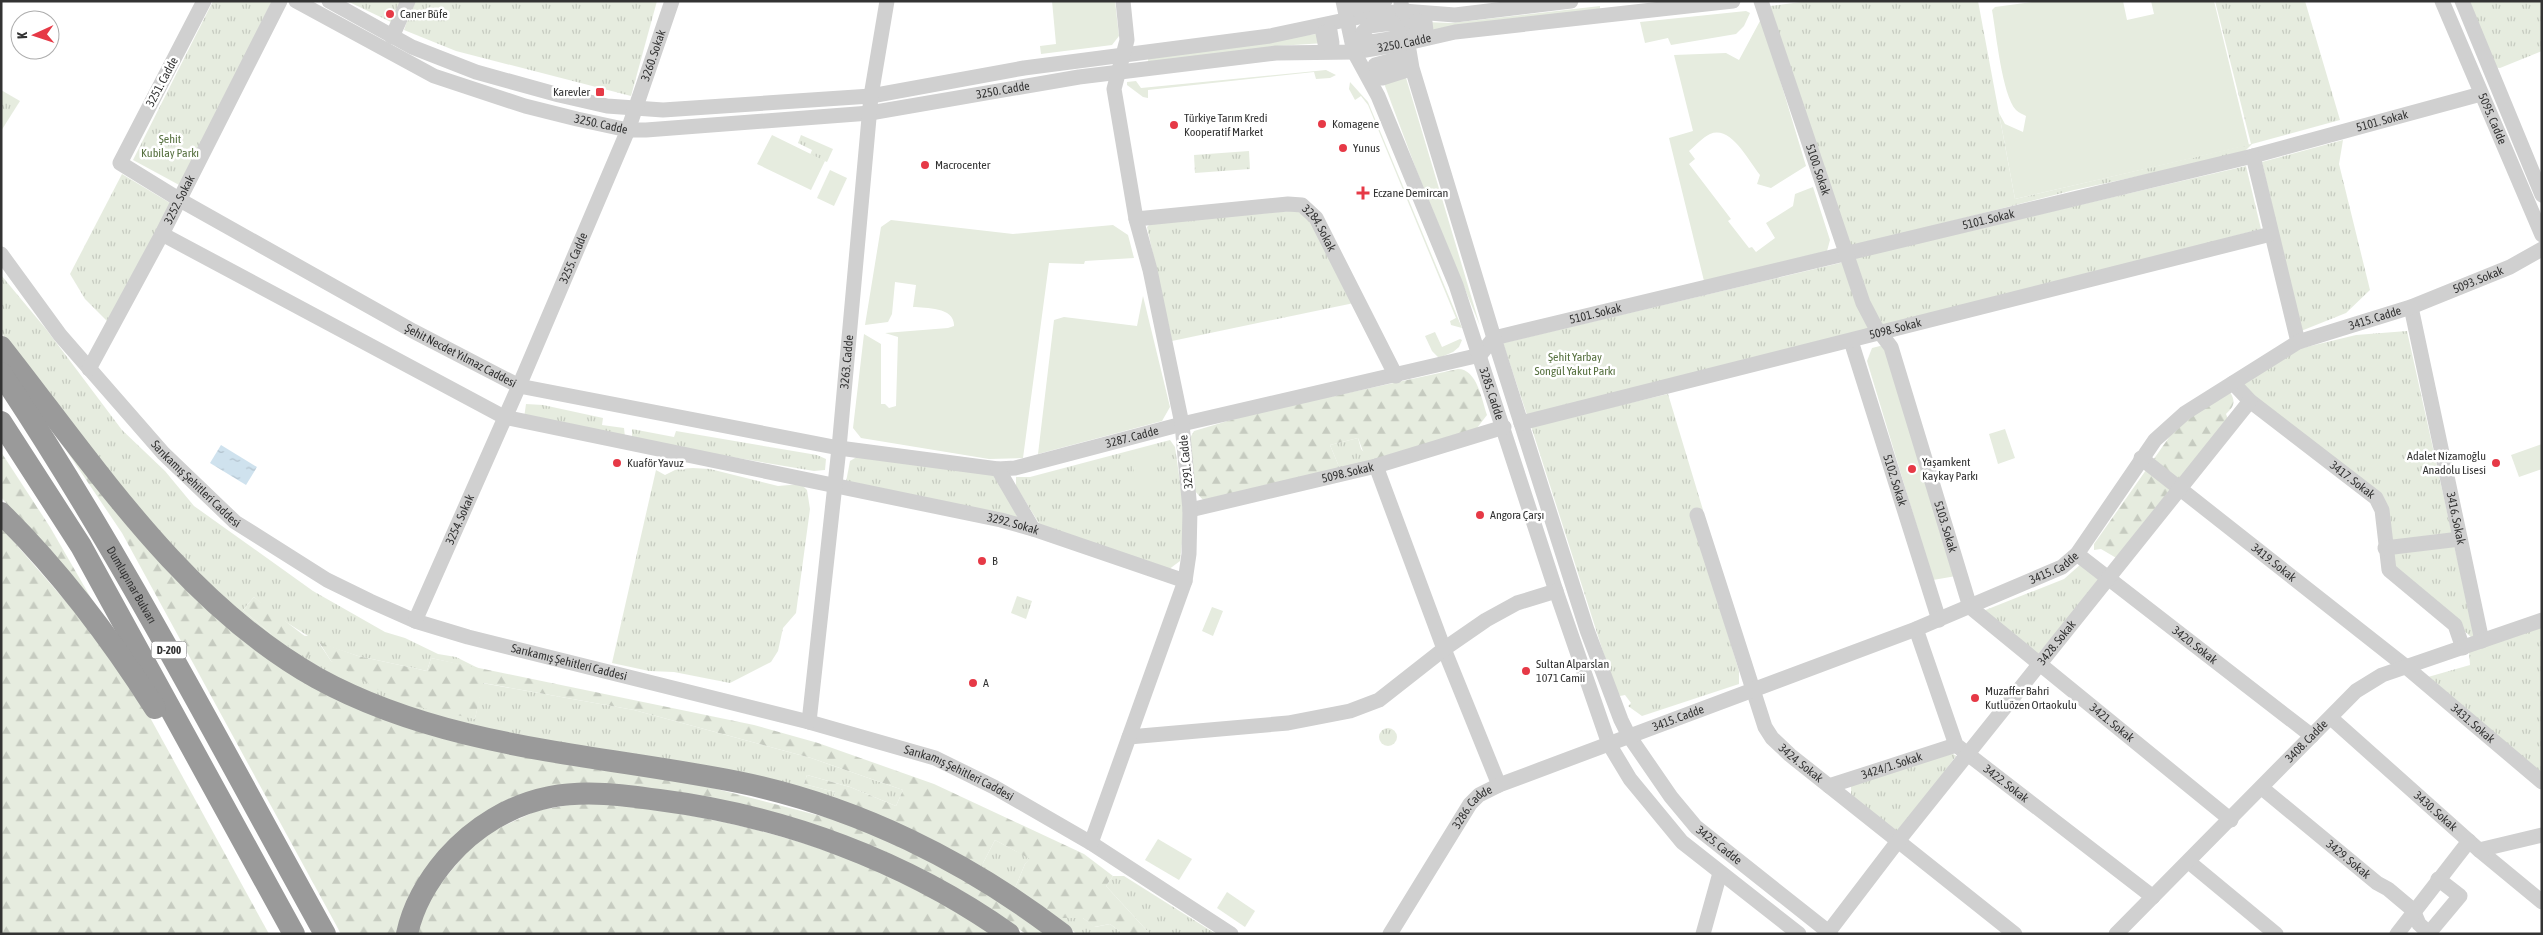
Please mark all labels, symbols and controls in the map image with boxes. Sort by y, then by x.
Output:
place label: Caner Büfe [400,7,448,21]
marker: Caner Büfe [384,8,396,20]
north arrow [10,10,60,60]
street label: 3260. Sokak [638,27,669,83]
street label: 3250. Cadde [1377,31,1432,55]
text: K [14,32,30,40]
street label: 3251. Cadde [143,55,181,109]
street label: 3250. Cadde [975,79,1031,102]
place label: Karevler [553,85,590,99]
marker: Karevler [594,86,606,98]
street label: 5095. Cadde [2475,91,2509,146]
street label: 5101. Sokak [2355,107,2410,135]
place label: Türkiye Tarım Kredi Kooperatif Market [1184,111,1267,139]
street label: 3250. Cadde [573,112,629,137]
place label: Komagene [1332,117,1379,131]
marker: Komagene [1316,118,1328,130]
marker: Türkiye Tarım Kredi Kooperatif Market [1168,119,1180,131]
park label: Şehit Kubilay Parkı [141,132,199,160]
place label: Yunus [1353,141,1380,155]
marker: Yunus [1337,142,1349,154]
street label: 5100. Sokak [1803,142,1833,198]
place label: Macrocenter [935,158,991,172]
marker: Macrocenter [919,159,931,171]
street label: 3252. Sokak [161,172,198,227]
place label: Eczane Demircan [1373,186,1448,200]
marker: Eczane Demircan [1357,187,1369,199]
street label: 3284. Sokak [1299,202,1339,255]
street label: 5101. Sokak [1961,206,2017,232]
street label: 3255. Cadde [556,230,591,286]
street label: 5093. Sokak [2451,263,2506,296]
street label: 5101. Sokak [1568,300,1624,327]
street label: 3415. Cadde [2347,303,2403,333]
street label: 5098. Sokak [1868,315,1924,342]
street label: Şehit Necdet Yılmaz Caddesi [403,321,519,390]
street label: 3263. Cadde [837,334,856,390]
park label: Şehit Yarbay Songül Yakut Parkı [1534,350,1616,378]
street label: 3285. Cadde [1476,366,1507,422]
street label: 3287. Cadde [1104,424,1160,451]
street label: 3291. Cadde [1176,434,1196,490]
street label: Sarıkamış Şehitleri Caddesi [148,438,243,531]
place label: Adalet Nizamoğlu Anadolu Lisesi [2407,449,2486,477]
street label: 5102. Sokak [1880,453,1910,508]
place label: Yaşamkent Kaykay Parkı [1922,455,1978,483]
place label: Kuaför Yavuz [627,456,684,470]
marker: Kuaför Yavuz [611,457,623,469]
marker: Adalet Nizamoğlu Anadolu Lisesi [2490,457,2502,469]
street label: 3417. Sokak [2327,458,2378,502]
street label: 5098. Sokak [1320,460,1376,486]
marker: Yaşamkent Kaykay Parkı [1906,463,1918,475]
street label: 3416. Sokak [2444,491,2468,546]
street label: 3254. Sokak [443,492,477,547]
street label: 5103. Sokak [1931,499,1960,555]
place label: Angora Çarşı [1490,508,1544,522]
marker: Angora Çarşı [1474,509,1486,521]
street label: 3292. Sokak [986,510,1042,538]
street label: 3419. Sokak [2249,541,2300,585]
street label: Dumlupınar Bulvarı [104,544,159,626]
street label: 3415. Cadde [2027,549,2081,587]
place label: B [992,554,998,568]
marker: B [976,555,988,567]
street label: 3428. Sokak [2035,617,2079,668]
street label: 3420. Sokak [2169,623,2221,667]
street label: Sarıkamış Şehitleri Caddesi [510,641,629,683]
road number: D-200 [152,642,186,658]
place label: Sultan Alparslan 1071 Camii [1536,657,1609,685]
marker: Sultan Alparslan 1071 Camii [1520,665,1532,677]
place label: A [983,676,989,690]
marker: A [967,677,979,689]
place label: Muzaffer Bahri Kutluözen Ortaokulu [1985,684,2077,712]
marker: Muzaffer Bahri Kutluözen Ortaokulu [1969,692,1981,704]
street label: 3421. Sokak [2087,701,2137,746]
street label: 3431. Sokak [2448,701,2498,746]
street label: 3415. Cadde [1650,702,1706,734]
street label: 3408. Cadde [2282,717,2330,765]
street label: 3424. Sokak [1776,741,1826,786]
street label: Sarıkamış Şehitleri Caddesi [903,743,1016,804]
street label: 3424/1. Sokak [1860,749,1925,782]
street label: 3422. Sokak [1981,762,2032,806]
street label: 3286. Cadde [1449,783,1494,831]
street label: 3430. Sokak [2411,788,2461,835]
street label: 3425. Cadde [1693,823,1745,867]
street label: 3429. Sokak [2323,837,2374,882]

